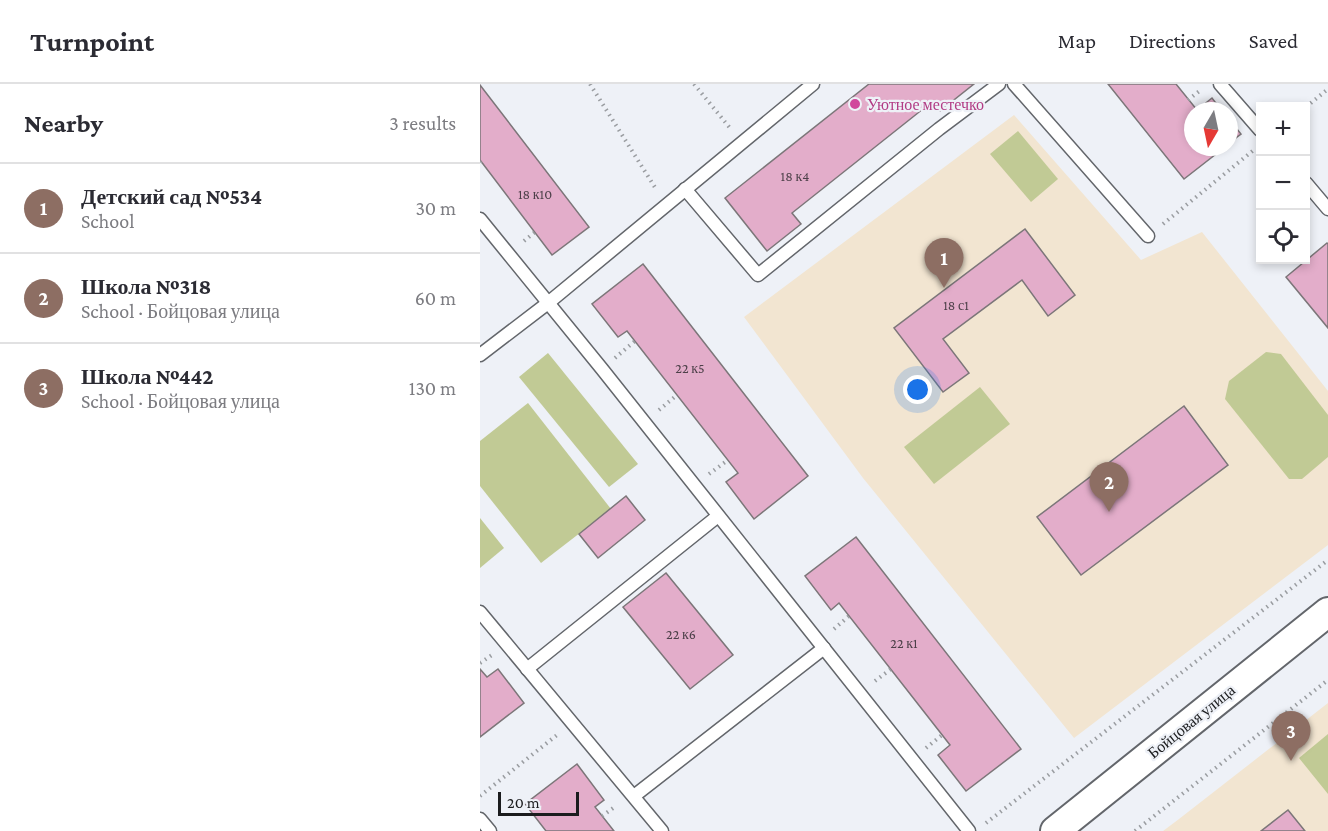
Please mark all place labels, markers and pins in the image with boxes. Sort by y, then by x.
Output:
place label: Уютное местечко [867,96,984,113]
marker: Уютное местечко [848,97,862,111]
pin: 1 [924,238,964,288]
pin: 2 [1090,462,1128,512]
pin: 3 [1272,712,1310,761]

